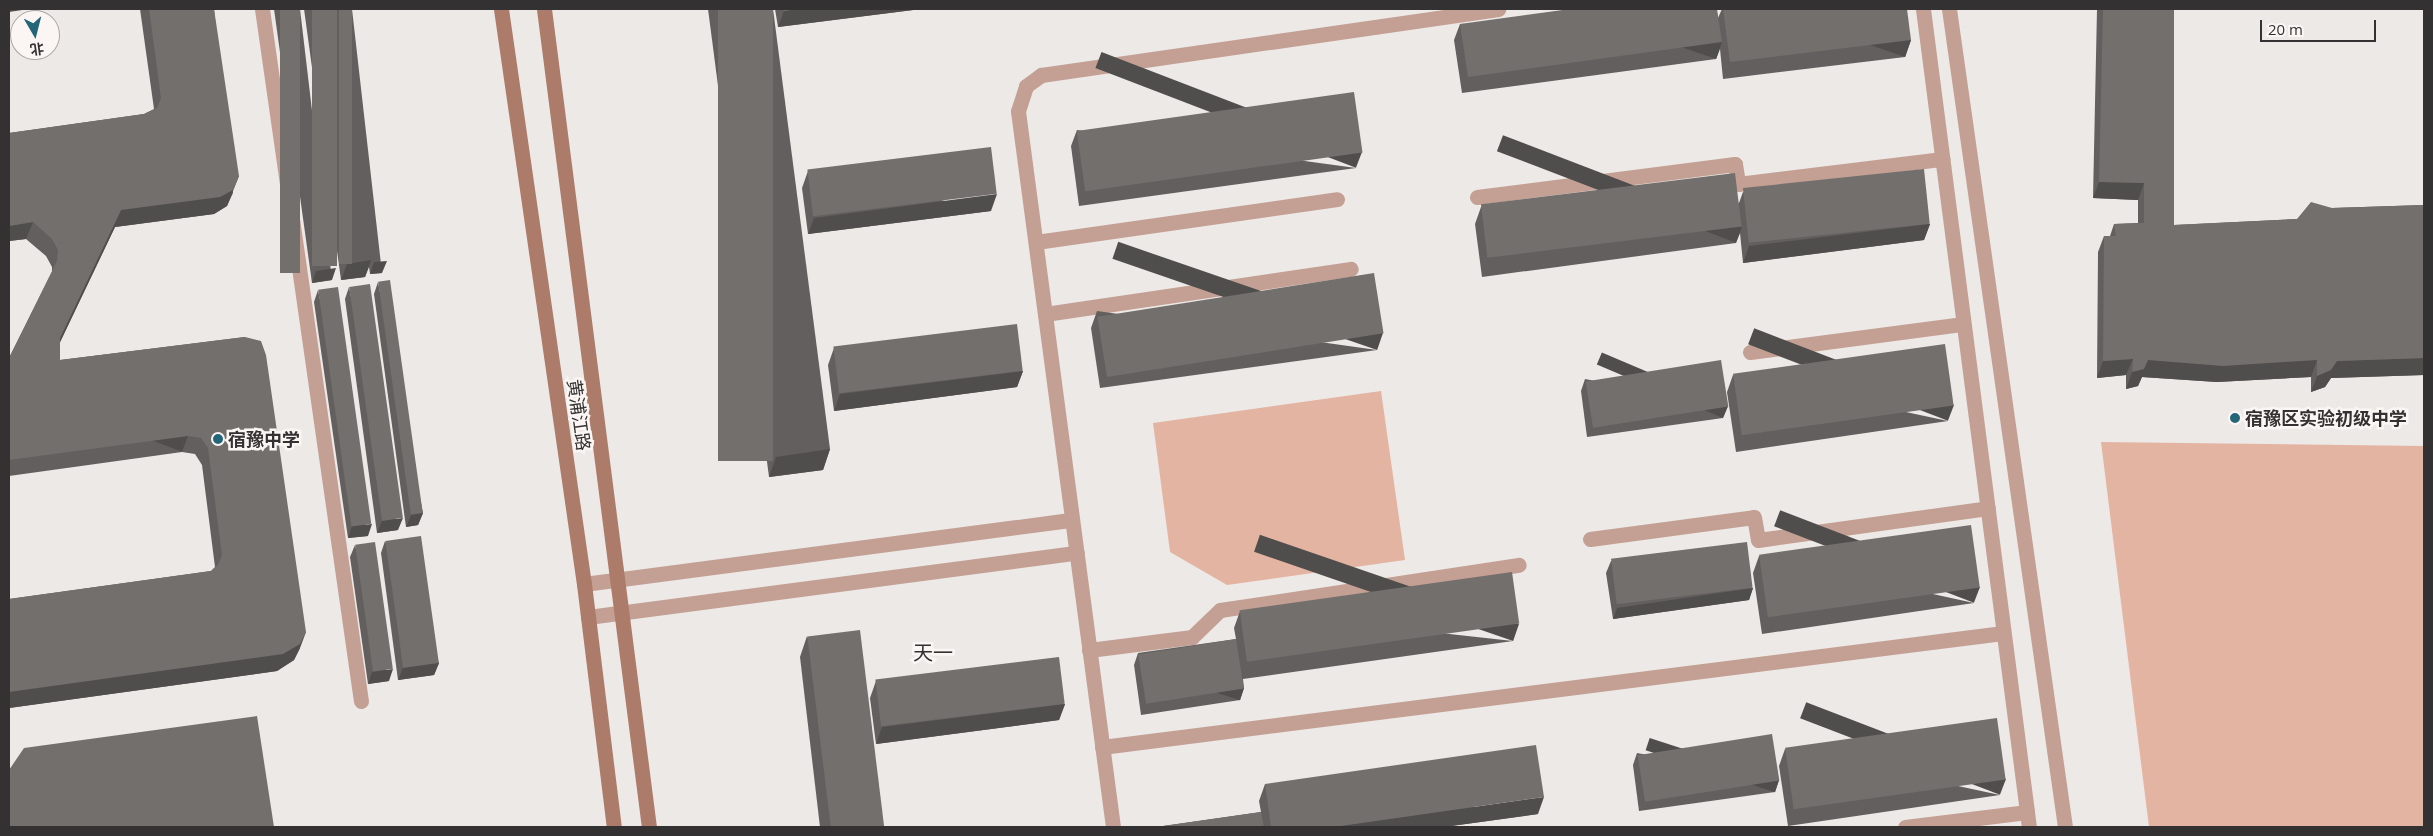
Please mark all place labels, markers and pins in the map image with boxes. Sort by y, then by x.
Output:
place label: 宿豫区实验初级中学 [2245,407,2407,429]
marker: 宿豫区实验初级中学 [2229,412,2241,424]
place label: 宿豫中学 [228,428,300,450]
marker: 宿豫中学 [212,433,224,445]

